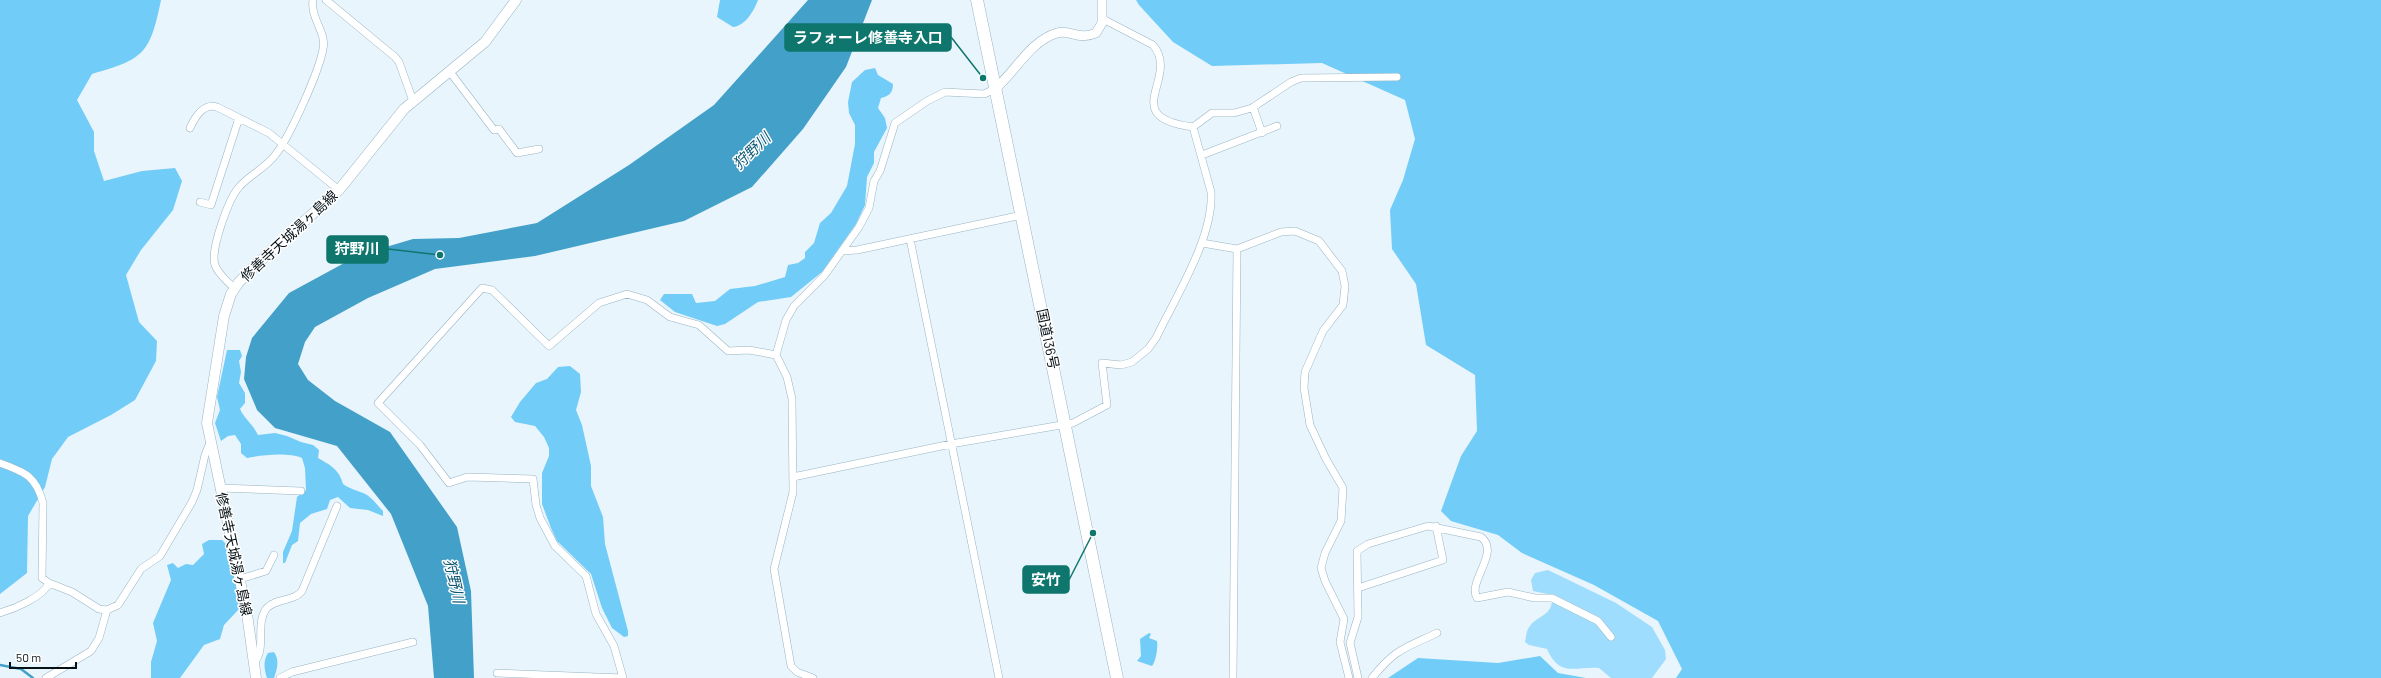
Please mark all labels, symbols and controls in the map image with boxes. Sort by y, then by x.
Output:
callout: ラフォーレ修善寺入口 [785,24,951,51]
text: ラフォーレ修善寺入口 [793,28,943,46]
water label: 狩野川 [729,127,775,172]
street label: 修善寺天城湯ヶ島線 [237,186,341,285]
callout: 狩野川 [327,236,388,263]
text: 狩野川 [334,239,380,257]
street label: 国道136号 [1034,307,1063,371]
street label: 修善寺天城湯ヶ島線 [213,491,256,617]
water label: 狩野川 [441,557,469,607]
callout: 安竹 [1023,566,1069,593]
text: 安竹 [1031,570,1061,588]
scale bar [10,644,76,670]
text: 50 m [16,650,41,664]

